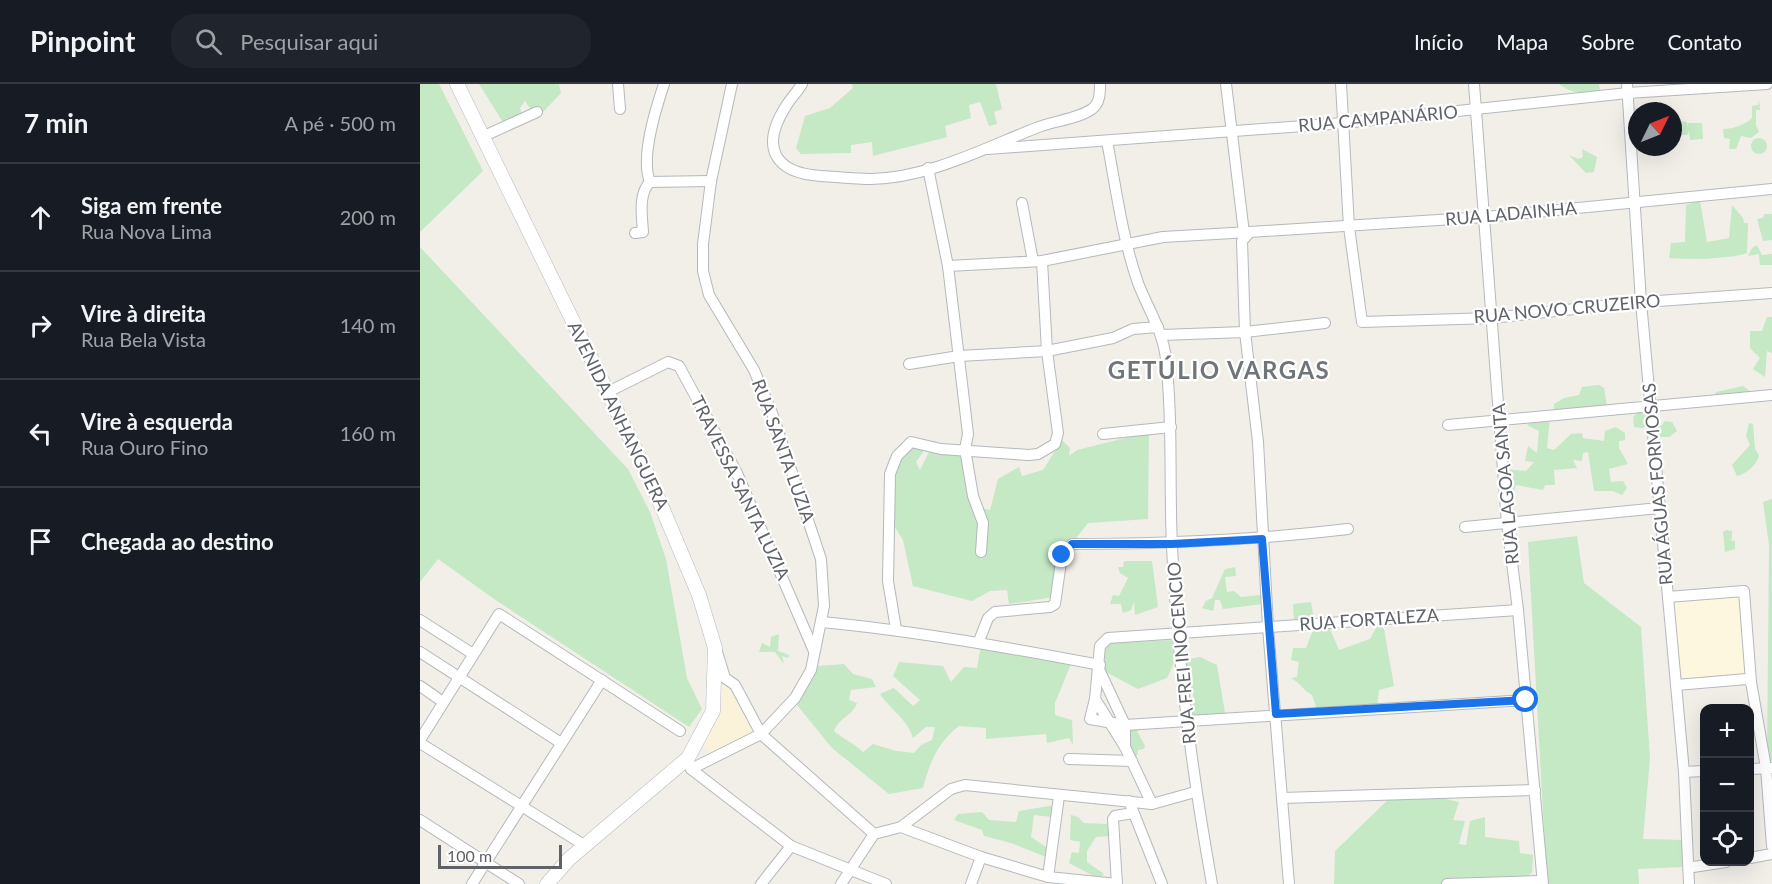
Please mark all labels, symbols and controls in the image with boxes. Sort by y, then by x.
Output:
search box [171,14,591,68]
text: Pinpoint [30,24,135,58]
icon: search [192,25,225,58]
text: Pesquisar aqui [240,28,378,55]
text: Início [1414,29,1463,54]
text: Mapa [1496,29,1548,54]
text: Sobre [1581,29,1634,54]
text: Contato [1667,29,1742,54]
street label: RUA CAMPANÁRIO [1297,100,1459,136]
north arrow [1628,102,1682,156]
text: 7 min [24,107,88,139]
text: A pé · 500 m [284,111,396,135]
text: Siga em frente [81,192,222,219]
street label: RUA LADAINHA [1444,196,1578,230]
icon: ahead [24,201,57,234]
text: 200 m [340,205,396,229]
text: Rua Nova Lima [81,219,212,243]
street label: RUA NOVO CRUZEIRO [1473,289,1661,327]
text: Vire à direita [81,300,206,327]
icon: right [24,309,57,342]
text: 140 m [340,313,396,337]
street label: AVENIDA ANHANGUERA [564,318,675,514]
text: Rua Bela Vista [81,327,206,351]
district label: GETÚLIO VARGAS [1108,355,1330,384]
street label: RUA SANTA LUZIA [748,376,820,526]
street label: RUA ÁGUAS FORMOSAS [1637,382,1677,586]
street label: TRAVESSA SANTA LUZIA [687,392,795,584]
street label: RUA LAGOA SANTA [1487,402,1523,566]
text: Vire à esquerda [81,408,233,435]
icon: left [24,417,57,450]
text: 160 m [340,421,396,445]
text: Rua Ouro Fino [81,435,208,459]
icon: arrive [24,525,57,558]
text: Chegada ao destino [81,528,274,555]
route end [1048,541,1074,567]
street label: RUA FREI INOCENCIO [1162,561,1200,745]
street label: RUA FORTALEZA [1298,603,1440,635]
route start [1512,686,1538,712]
map controls [1700,704,1754,866]
button: + [1700,704,1754,758]
button: − [1700,758,1754,812]
button: locate [1700,812,1754,866]
scale bar [438,842,562,870]
text: 100 m [447,846,492,865]

